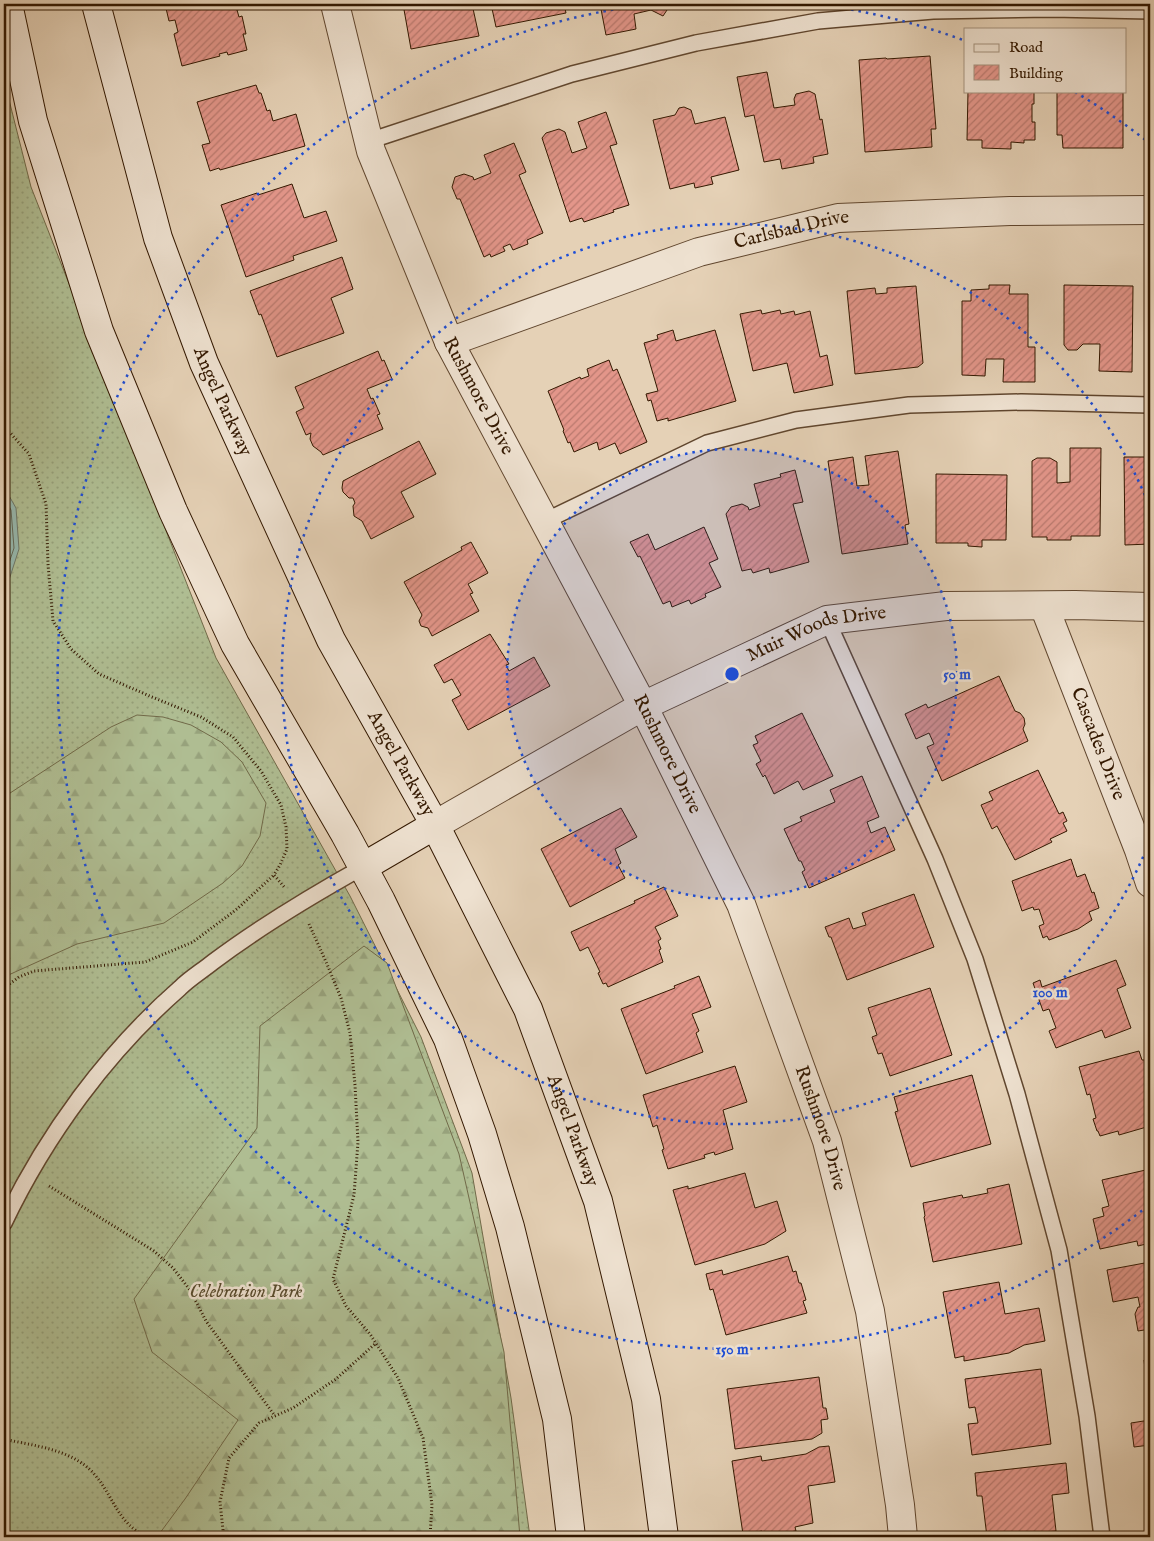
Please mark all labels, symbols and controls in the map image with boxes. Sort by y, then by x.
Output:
legend [964,28,1126,92]
text: Road [1009,38,1044,57]
text: Building [1009,64,1064,83]
street label: Carlsbad Drive [732,206,850,255]
street label: Rushmore Drive [437,333,519,459]
street label: Angel Parkway [187,343,257,461]
street label: Muir Woods Drive [743,601,888,668]
centre of rings [723,665,741,683]
text: 50 m [943,665,971,684]
street label: Cascades Drive [1065,684,1131,804]
street label: Rushmore Drive [627,691,707,818]
street label: Angel Parkway [361,706,440,821]
text: 100 m [1032,983,1068,1002]
street label: Rushmore Drive [789,1062,851,1193]
street label: Angel Parkway [541,1071,604,1191]
park label: Celebration Park [190,1280,303,1304]
text: 150 m [715,1340,749,1359]

